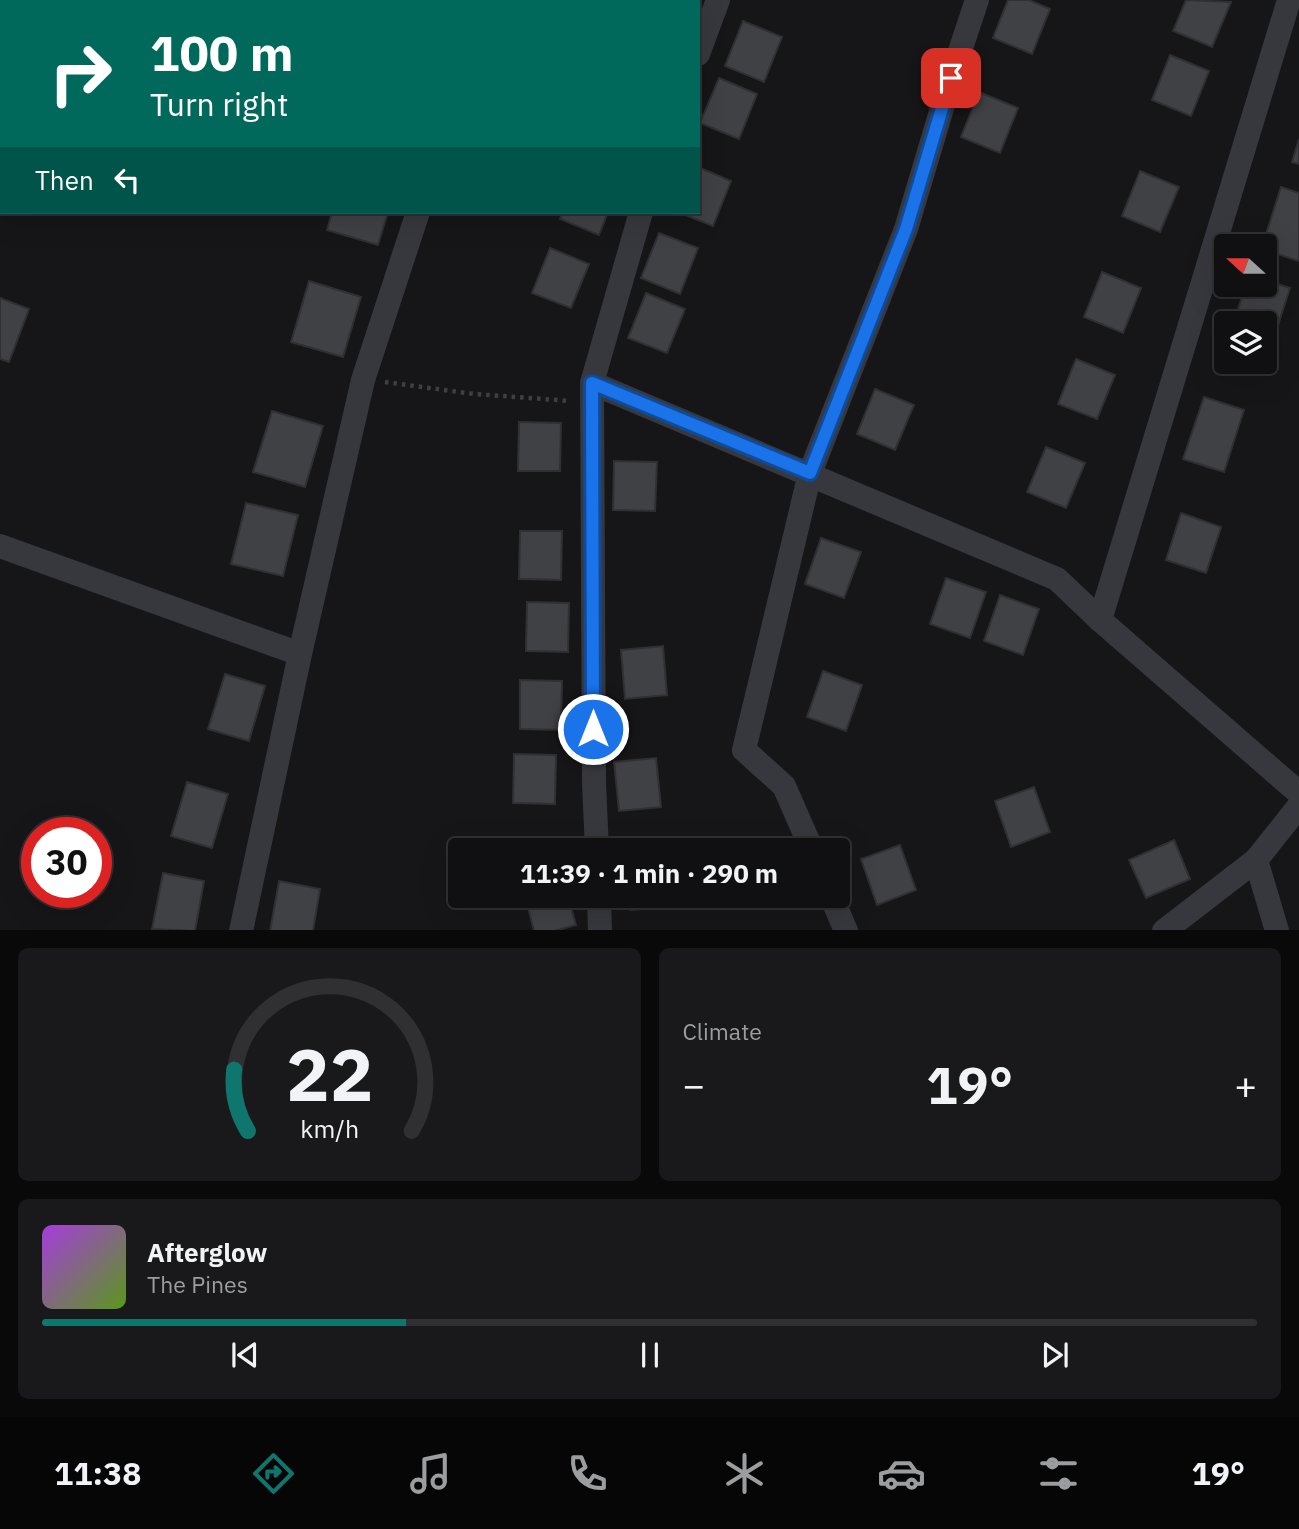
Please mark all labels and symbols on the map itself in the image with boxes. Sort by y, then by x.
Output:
pin [921,48,981,108]
north arrow [1214,234,1278,298]
position arrow [556,692,630,766]
speed limit sign: 30 [21,817,112,908]

